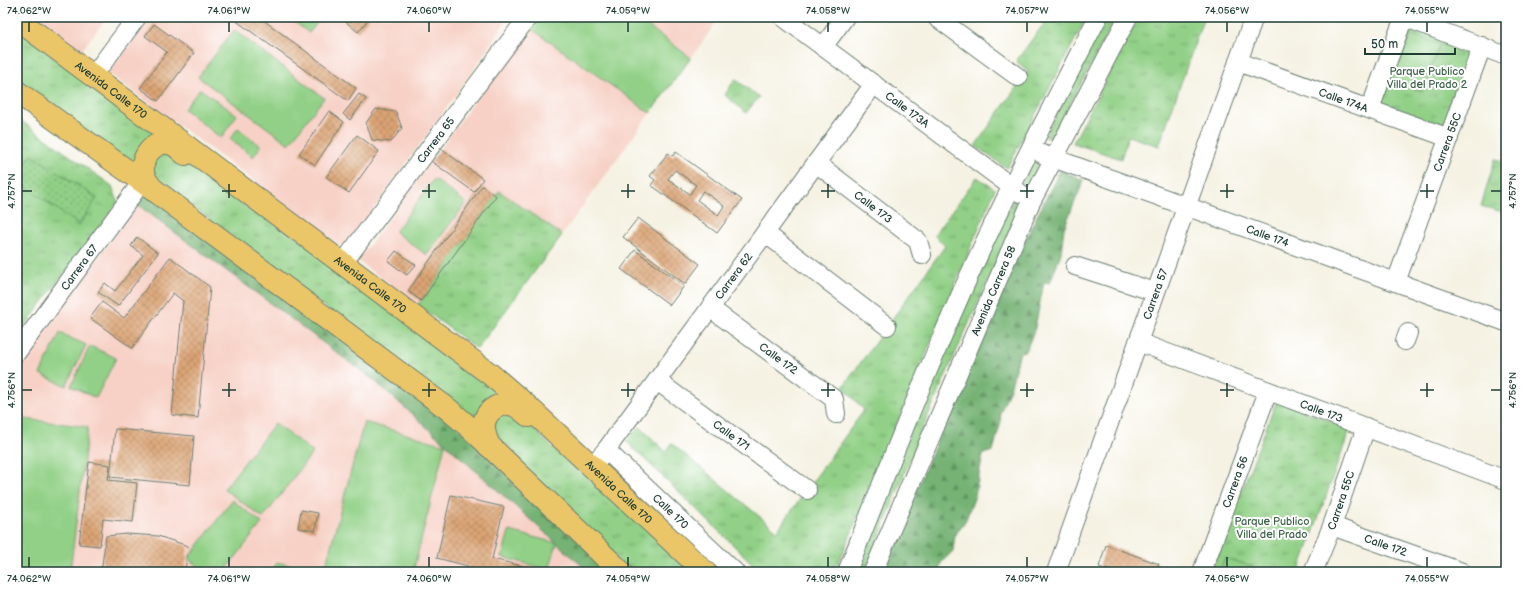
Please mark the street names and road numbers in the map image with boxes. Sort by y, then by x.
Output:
street label: Avenida Calle 170 [72,59,150,122]
street label: Calle 174A [1317,86,1370,115]
street label: Calle 173A [883,89,932,131]
street label: Carrera 55C [1431,111,1464,173]
street label: Carrera 65 [414,115,457,166]
street label: Calle 173 [851,188,895,226]
street label: Calle 174 [1244,222,1291,250]
street label: Carrera 67 [58,242,101,293]
street label: Avenida Carrera 58 [969,244,1019,338]
street label: Carrera 62 [712,250,756,302]
street label: Avenida Calle 170 [332,253,409,316]
street label: Carrera 57 [1141,267,1171,321]
street label: Calle 172 [756,340,800,377]
street label: Calle 173 [1298,397,1345,425]
street label: Calle 171 [710,418,752,453]
street label: Carrera 56 [1220,454,1251,510]
street label: Avenida Calle 170 [582,458,655,527]
street label: Carrera 55C [1325,469,1358,532]
street label: Calle 170 [650,491,691,532]
street label: Calle 172 [1362,532,1409,559]

